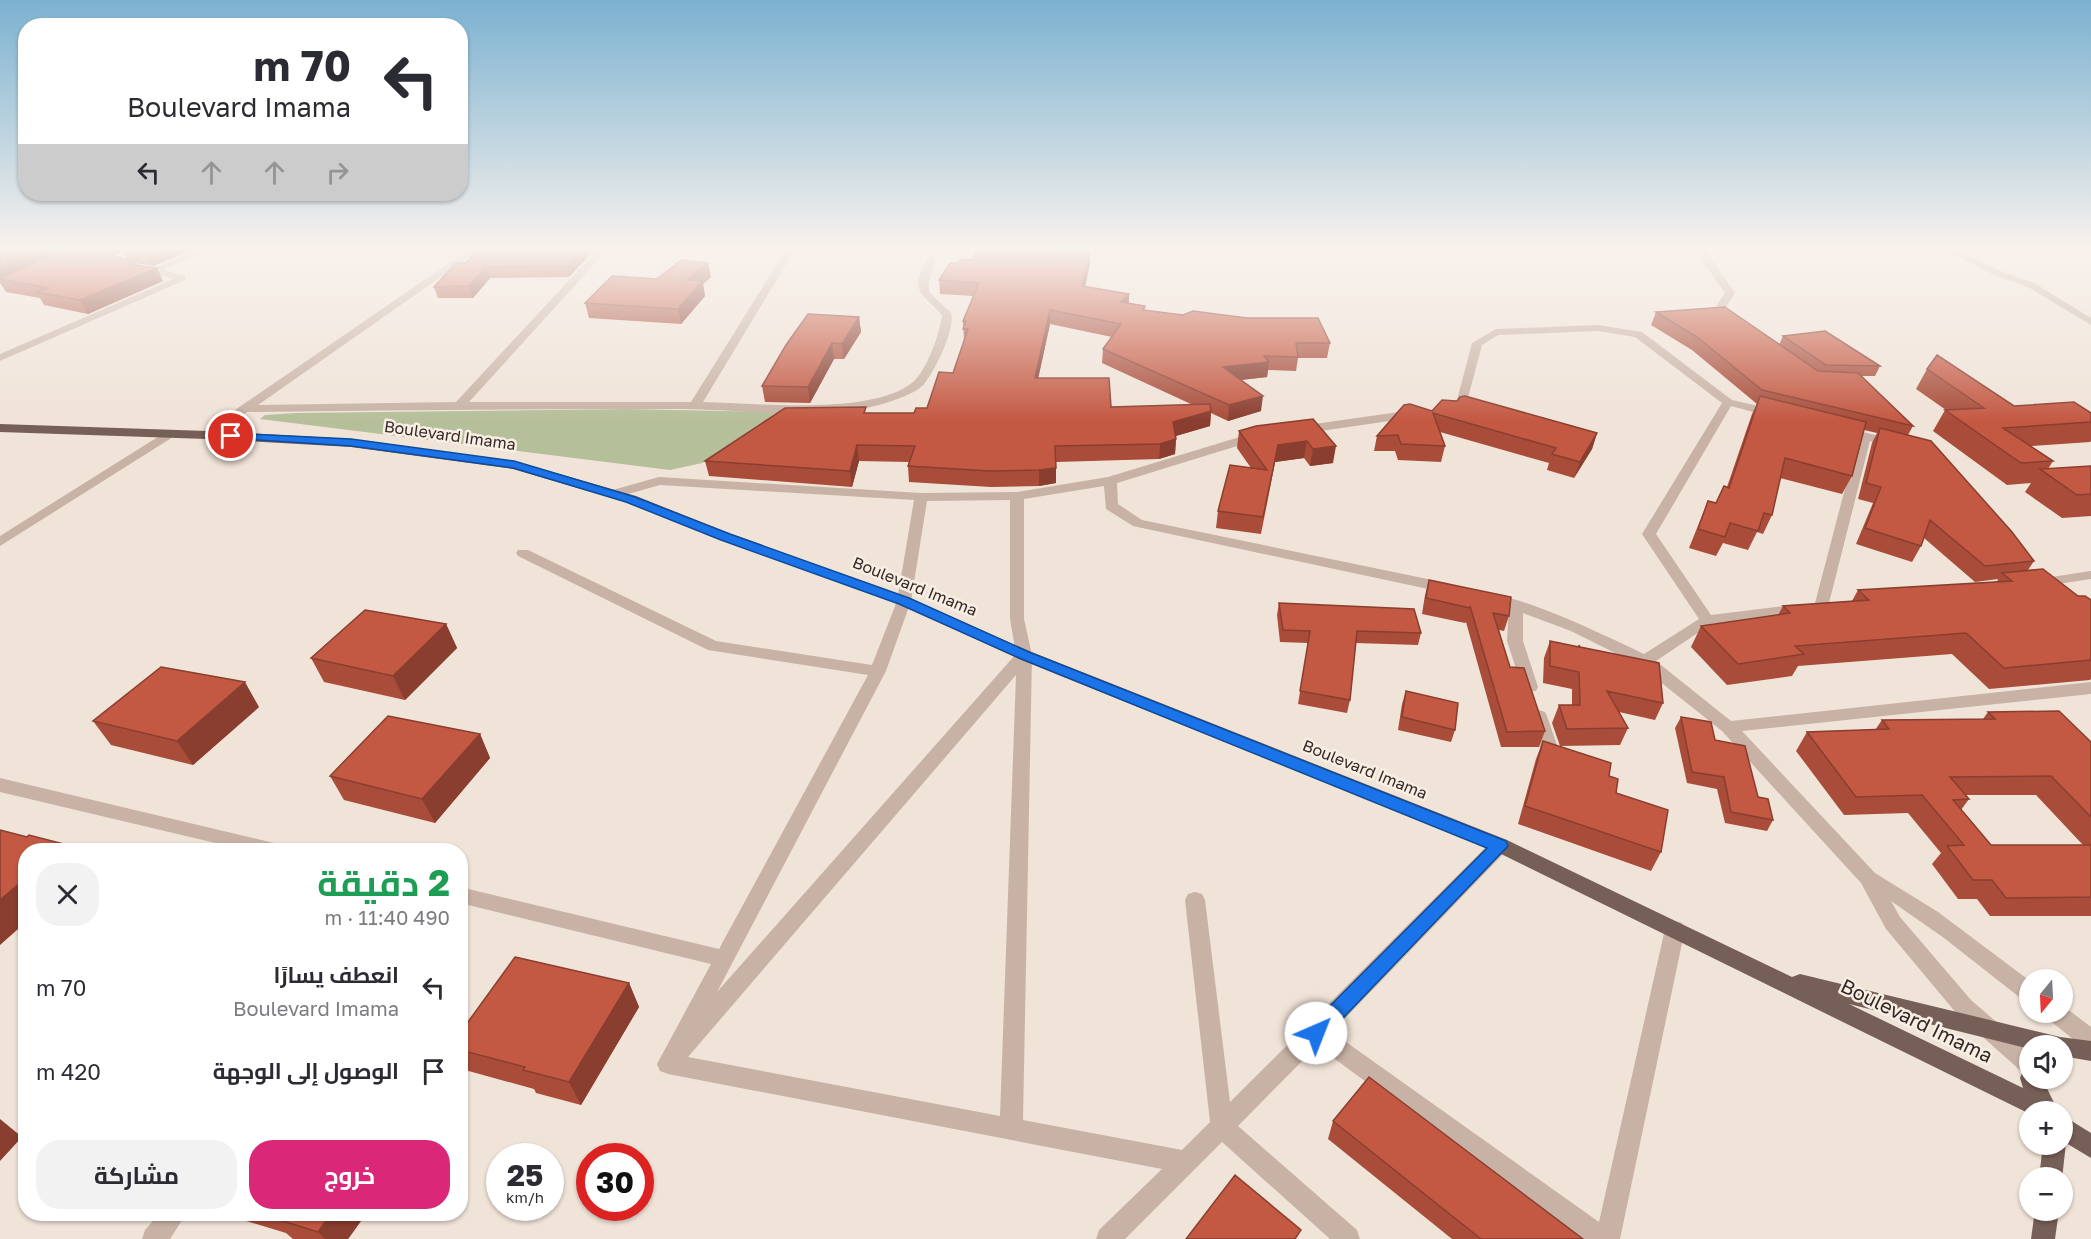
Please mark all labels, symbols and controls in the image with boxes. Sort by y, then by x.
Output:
text: 70 m [254,40,351,90]
icon: left [372,42,450,120]
text: Boulevard Imama [127,91,351,123]
icon: left [132,156,165,189]
icon: ahead [195,156,228,189]
icon: ahead [258,156,291,189]
icon: right [321,156,354,189]
pin [205,410,256,461]
street label: Boulevard Imama [383,416,517,454]
icon: arrive [214,419,247,452]
street label: Boulevard Imama [850,552,980,620]
street label: Boulevard Imama [1300,735,1430,803]
text: 2 دقيقة [317,861,450,904]
button: close [36,863,99,926]
text: 490 m · 11:40 [325,905,450,929]
text: انعطف يسارًا [274,961,399,988]
north arrow [2019,969,2073,1023]
map controls [2019,969,2073,1221]
icon: left [417,971,450,1004]
street label: Boulevard Imama [1837,973,1997,1067]
text: 70 m [36,974,86,1001]
text: Boulevard Imama [233,996,399,1020]
position arrow [1284,1001,1348,1065]
button: sound [2019,1035,2073,1089]
icon: arrive [417,1055,450,1088]
text: الوصول إلى الوجهة [213,1057,399,1084]
text: 420 m [36,1058,101,1085]
button: + [2019,1101,2073,1155]
button: مشاركة [36,1140,237,1209]
button: خروج [249,1140,450,1209]
speed limit sign: 30 [576,1143,654,1221]
text: 25 [507,1157,543,1193]
button: − [2019,1167,2073,1221]
text: km/h [506,1188,544,1206]

